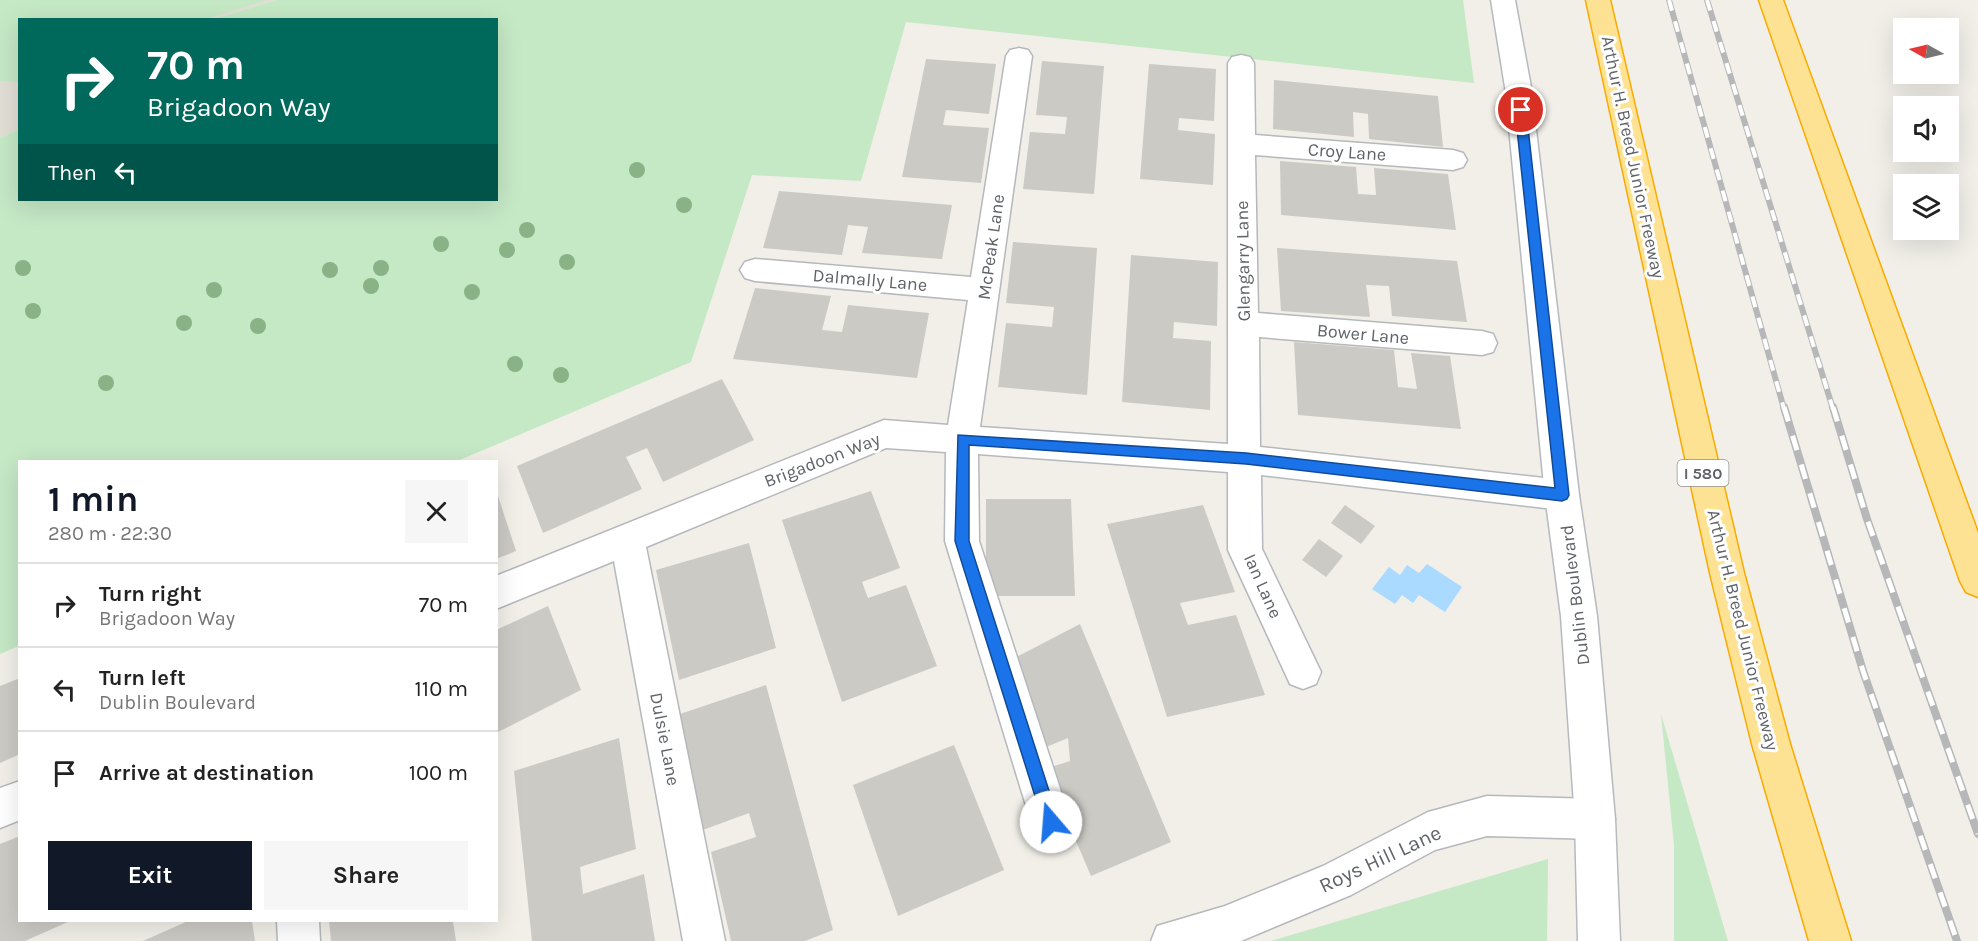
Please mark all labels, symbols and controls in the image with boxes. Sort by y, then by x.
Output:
north arrow [1893,18,1959,84]
map controls [1893,18,1959,240]
street label: Arthur H. Breed Junior Freeway [1597,34,1670,281]
text: 70 m [147,40,245,90]
icon: right [48,42,126,120]
pin [1495,84,1546,135]
text: Brigadoon Way [147,91,331,123]
icon: arrive [1504,93,1537,126]
button: sound [1893,96,1959,162]
street label: Croy Lane [1307,138,1387,166]
icon: left [109,156,142,189]
text: Then [48,160,97,186]
button: layers [1893,174,1959,240]
street label: McPeak Lane [973,193,1009,301]
street label: Glengarry Lane [1231,200,1255,322]
street label: Dalmally Lane [812,264,928,296]
street label: Bower Lane [1316,319,1410,349]
street label: Brigadoon Way [761,428,884,492]
road number: I 580 [1678,460,1728,486]
text: 1 min [48,478,138,520]
button: close [405,480,468,543]
street label: Arthur H. Breed Junior Freeway [1702,507,1784,753]
text: 280 m · 22:30 [48,522,172,545]
street label: Dublin Boulevard [1555,524,1595,666]
street label: Ian Lane [1239,550,1287,622]
text: Turn right [99,581,202,607]
icon: right [48,589,81,622]
text: 70 m [419,592,468,618]
text: Brigadoon Way [99,607,235,630]
text: Turn left [99,665,186,691]
icon: left [48,673,81,706]
text: 110 m [415,676,468,702]
street label: Dulsie Lane [645,690,685,788]
text: Dublin Boulevard [99,691,256,714]
icon: arrive [48,757,81,790]
text: Arrive at destination [99,760,314,786]
text: 100 m [409,760,468,786]
position arrow [1019,790,1083,854]
street label: Roys Hill Lane [1315,820,1445,898]
button: Exit [48,841,252,910]
button: Share [264,841,468,910]

